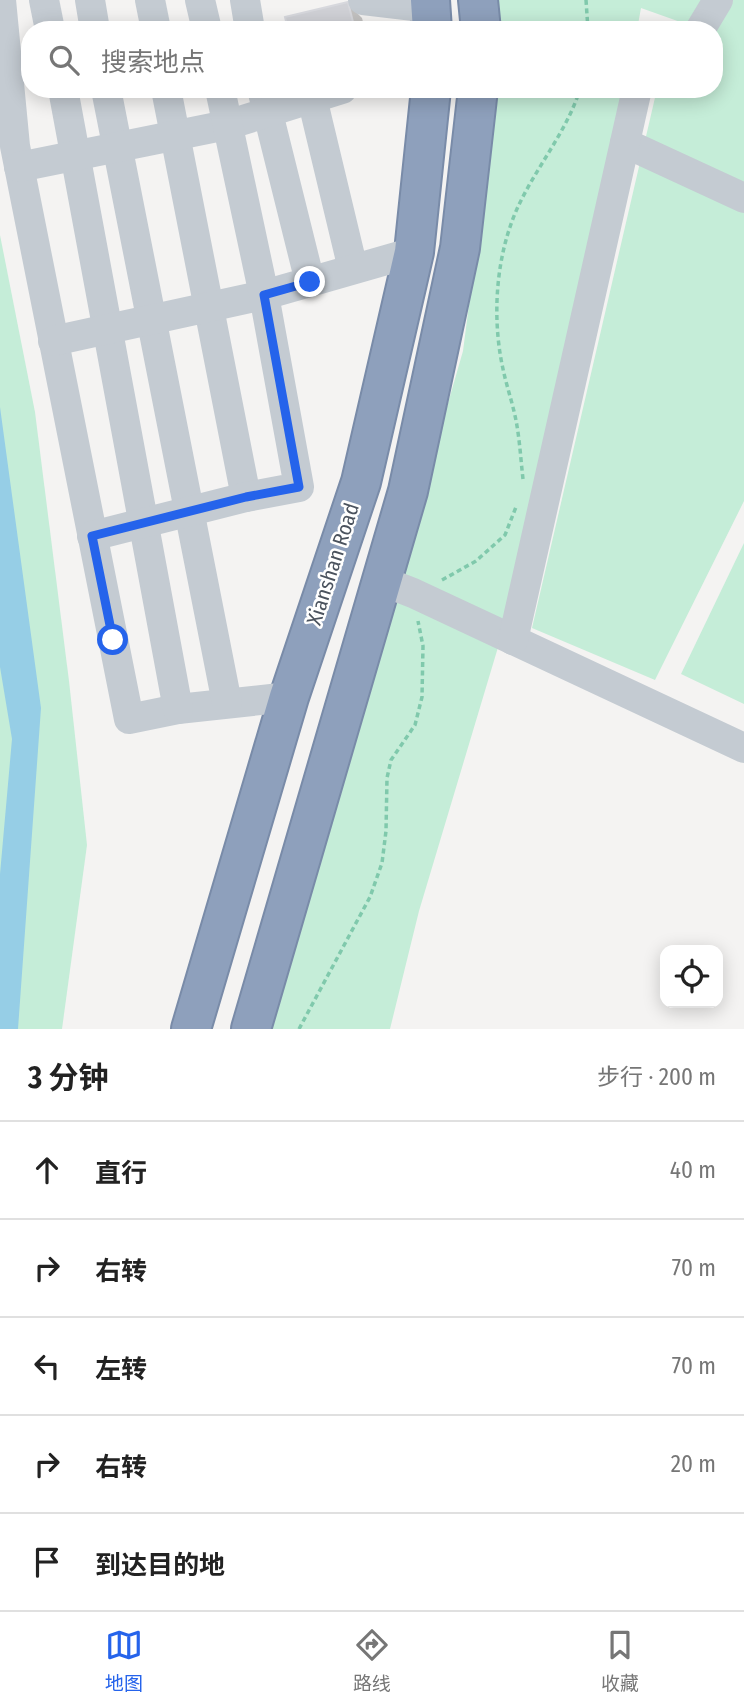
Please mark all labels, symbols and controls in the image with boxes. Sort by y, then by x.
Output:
search box [21,21,723,98]
icon: search [45,41,83,79]
text: 搜索地点 [101,47,205,78]
route end [294,266,325,297]
street label: Xianshan Road [301,500,365,628]
route start [97,624,128,655]
map controls [660,945,723,1008]
button: locate [660,945,723,1008]
text: 3 分钟 [28,1060,108,1096]
text: 步行 · 200 m [597,1063,716,1091]
icon: ahead [28,1151,66,1189]
text: 40 m [670,1156,716,1184]
text: 直行 [95,1158,147,1189]
icon: right [28,1249,66,1287]
text: 70 m [672,1254,716,1282]
text: 右转 [95,1256,147,1287]
icon: left [28,1347,66,1385]
text: 70 m [672,1352,716,1380]
text: 左转 [95,1354,147,1385]
icon: right [28,1445,66,1483]
text: 20 m [671,1450,716,1478]
text: 右转 [95,1452,147,1483]
icon: arrive [28,1543,66,1581]
text: 到达目的地 [95,1550,225,1581]
tab: 地图 [105,1626,143,1695]
tab: 路线 [353,1626,391,1695]
tab: 收藏 [601,1626,639,1695]

